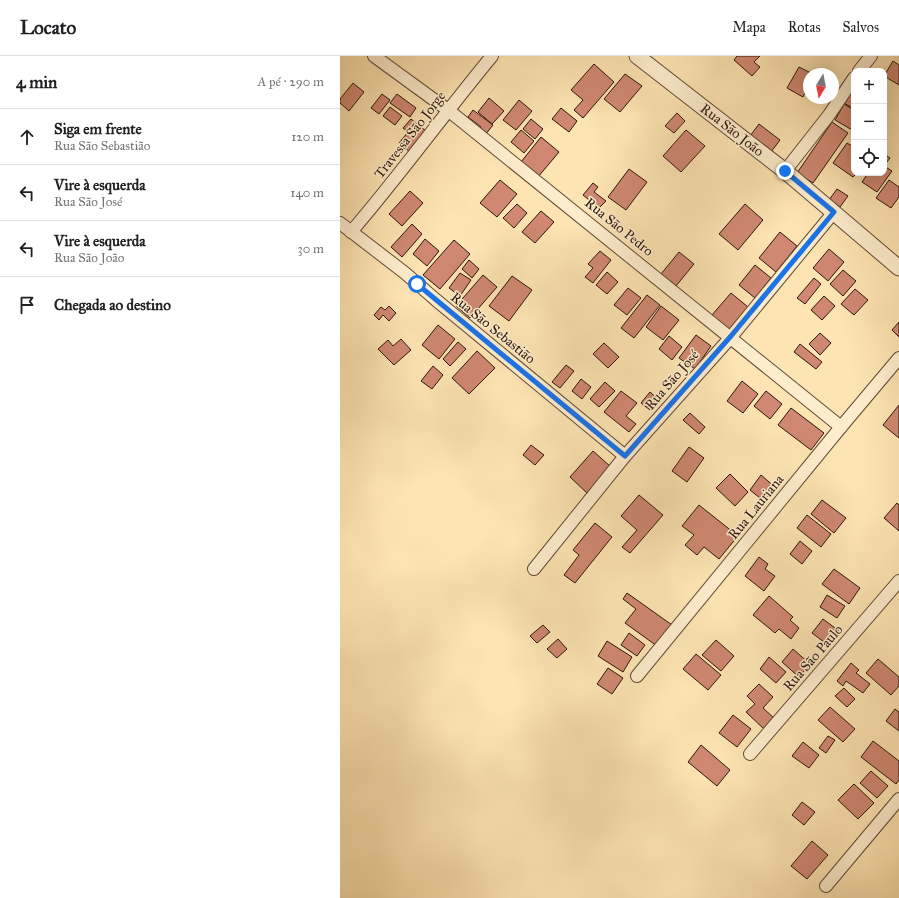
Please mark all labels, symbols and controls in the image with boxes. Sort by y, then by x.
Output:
text: Locato [20,16,76,39]
text: Mapa [732,19,766,36]
text: Rotas [788,19,821,36]
text: Salvos [843,19,879,36]
north arrow [803,68,839,104]
map controls [851,68,887,176]
button: + [851,68,887,104]
text: 4 min [16,72,57,93]
text: A pé · 290 m [257,74,324,90]
street label: Travessa São Jorge [371,88,450,183]
street label: Rua São João [696,100,767,161]
button: − [851,104,887,140]
text: Siga em frente [54,120,142,138]
icon: ahead [16,126,38,148]
text: 120 m [291,129,324,145]
text: Rua São Sebastião [54,138,150,154]
button: locate [851,140,887,176]
route end [776,162,794,180]
text: Vire à esquerda [54,176,146,194]
icon: left [16,182,38,204]
text: 140 m [290,185,324,201]
text: Rua São José [54,194,122,210]
street label: Rua São Pedro [581,194,657,260]
text: Vire à esquerda [54,232,146,250]
icon: left [16,238,38,260]
text: 30 m [298,241,324,257]
text: Rua São João [54,250,124,266]
route start [408,275,426,293]
street label: Rua São Sebastião [447,289,539,367]
icon: arrive [16,294,38,316]
text: Chegada ao destino [54,296,171,314]
street label: Rua São José [641,346,703,414]
street label: Rua Lauriana [725,471,787,543]
street label: Rua São Paulo [780,621,846,695]

